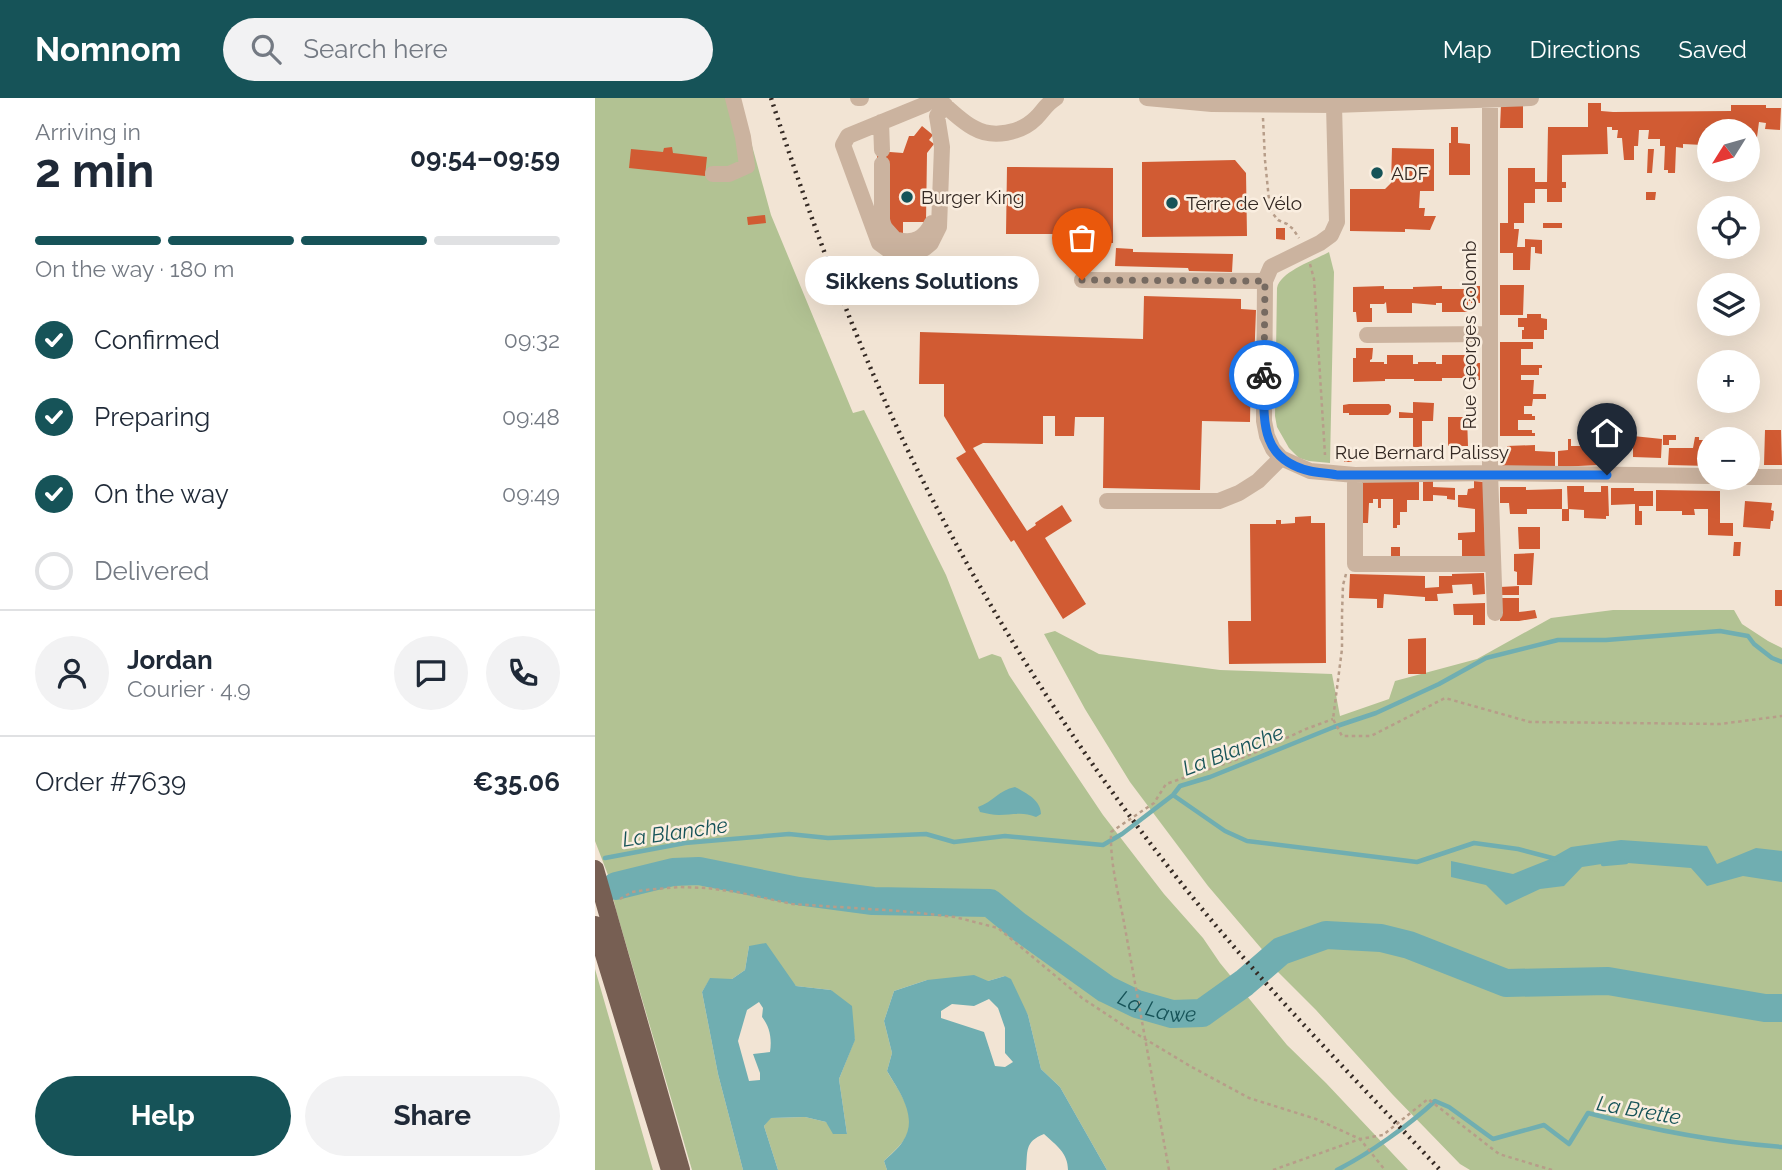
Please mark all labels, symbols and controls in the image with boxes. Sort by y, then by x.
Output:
search box [223,18,713,81]
text: Nomnom [35,30,181,69]
icon: search [247,30,285,68]
text: Search here [303,34,448,64]
text: Map [1443,35,1492,64]
text: Directions [1530,35,1640,64]
text: Saved [1678,35,1747,64]
text: Arriving in [35,118,141,145]
north arrow [1697,119,1761,182]
map controls [1697,119,1760,490]
text: 09:54–09:59 [410,143,560,173]
text: 2 min [35,144,154,198]
place label: ADF [1391,162,1429,184]
marker: ADF [1369,165,1385,181]
place label: Burger King [921,186,1025,208]
marker: Burger King [899,189,915,205]
place label: Terre de Vélo [1186,192,1302,214]
marker: Terre de Vélo [1164,195,1180,211]
button: locate [1697,196,1760,259]
pin [1052,208,1112,280]
icon: bag [1063,219,1101,257]
street label: Rue Georges Colomb [1458,241,1480,429]
text: On the way · 180 m [35,255,234,282]
callout: Sikkens Solutions [805,256,1040,304]
text: Sikkens Solutions [826,267,1018,294]
button: layers [1697,273,1760,336]
icon: check [35,321,73,359]
text: Confirmed [94,325,220,355]
text: 09:32 [504,326,560,353]
courier [1229,340,1299,410]
button: + [1697,350,1760,413]
icon: bike [1245,356,1283,394]
icon: check [35,398,73,436]
text: Preparing [94,402,210,432]
text: 09:48 [502,403,560,430]
pin [1577,403,1637,475]
icon: home [1588,414,1626,452]
button: − [1697,427,1760,490]
street label: Rue Bernard Palissy [1335,441,1509,463]
icon: check [35,475,73,513]
text: On the way [94,479,229,509]
text: 09:49 [502,480,560,507]
text: Delivered [94,556,209,586]
button: person [35,636,109,710]
button: chat [394,636,468,710]
button: phone [486,636,560,710]
text: Jordan [127,645,213,675]
text: Courier · 4.9 [127,675,251,702]
water label: La Blanche [1179,719,1287,781]
text: Order #7639 [35,767,186,797]
text: €35.06 [473,767,560,797]
water label: La Blanche [621,812,729,852]
water label: La Lawe [1114,984,1197,1027]
button: Help [35,1076,291,1156]
button: Share [305,1076,560,1156]
water label: La Brette [1595,1090,1683,1130]

